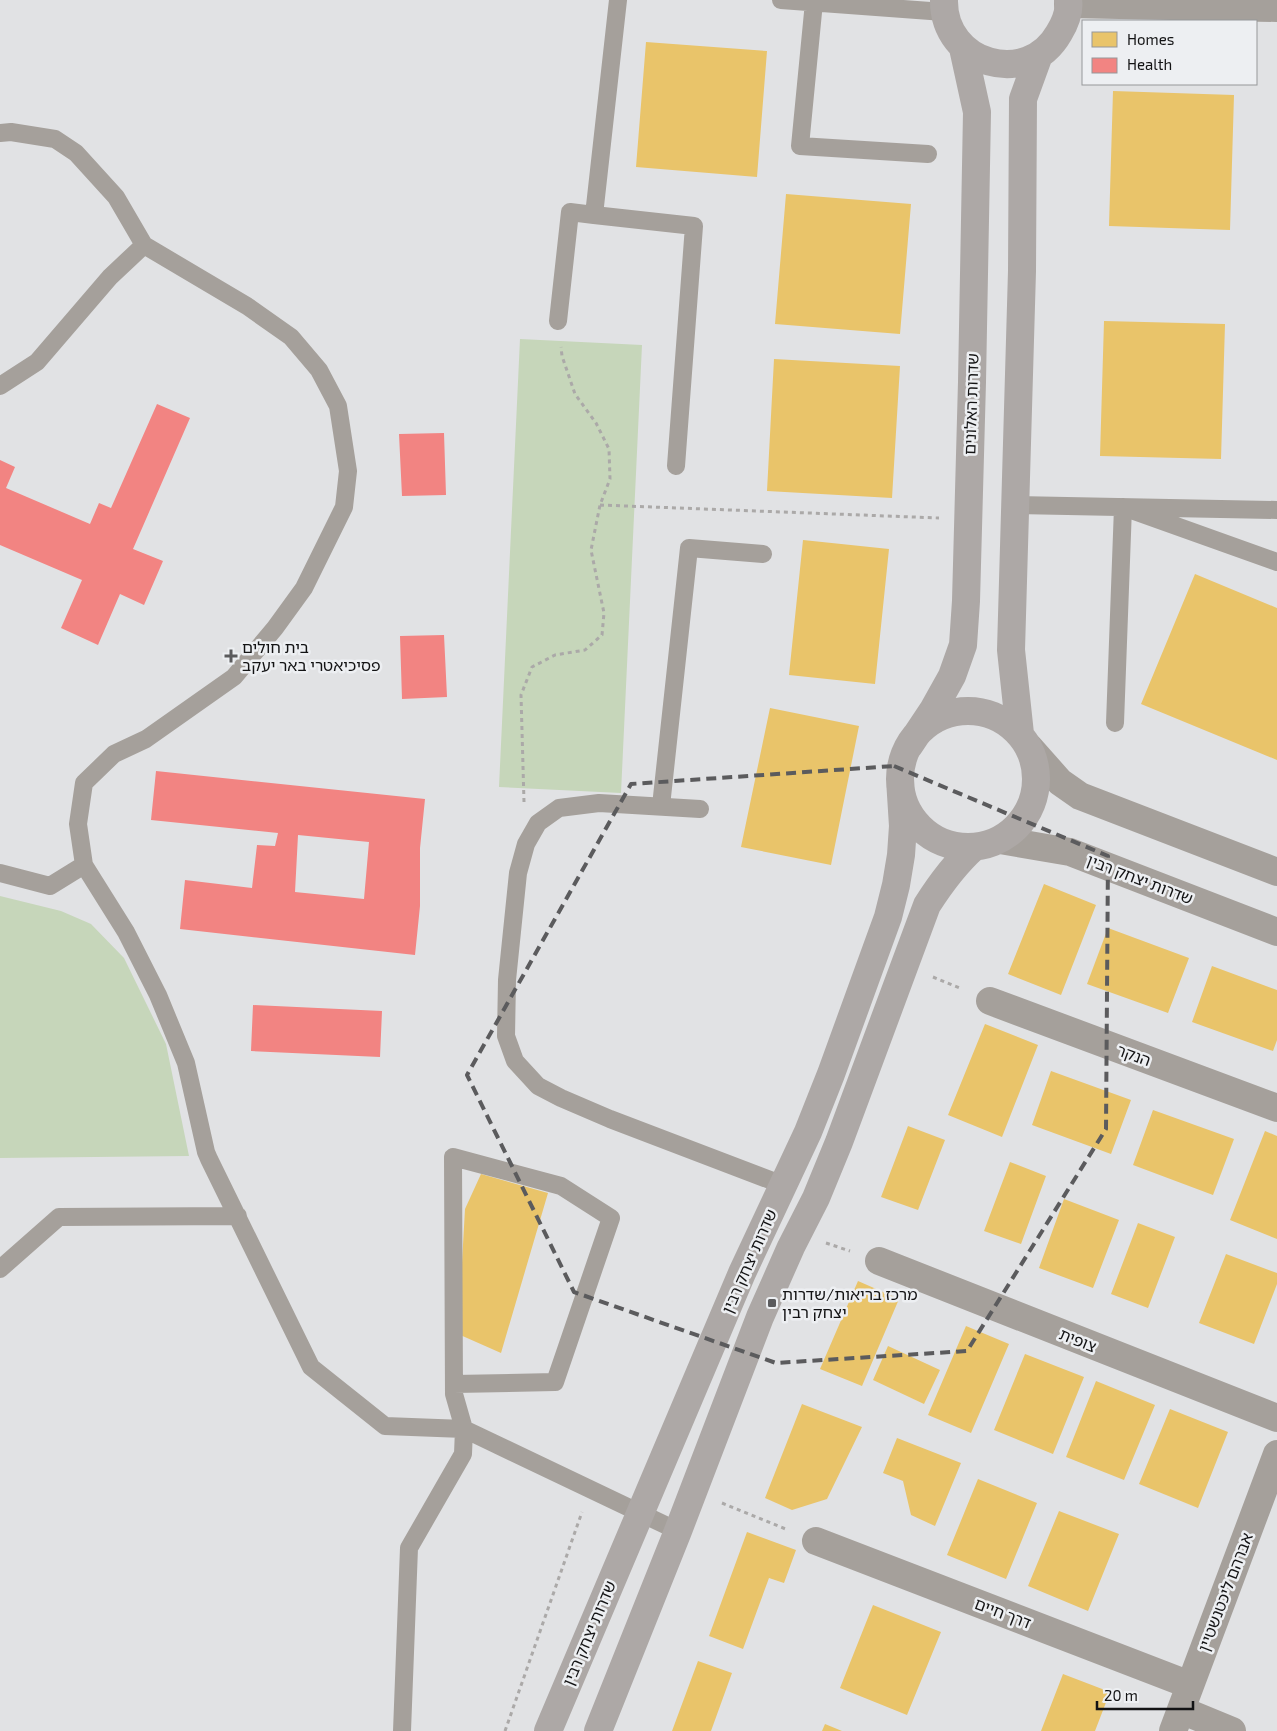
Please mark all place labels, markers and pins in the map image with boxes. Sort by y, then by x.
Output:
place label: בית חולים פסיכיאטרי באר יעקב [242,637,381,674]
marker: בית חולים פסיכיאטרי באר יעקב [224,649,238,663]
place label: מרכז בריאות/שדרות יצחק רבין [782,1284,918,1321]
marker: מרכז בריאות/שדרות יצחק רבין [766,1297,778,1309]

